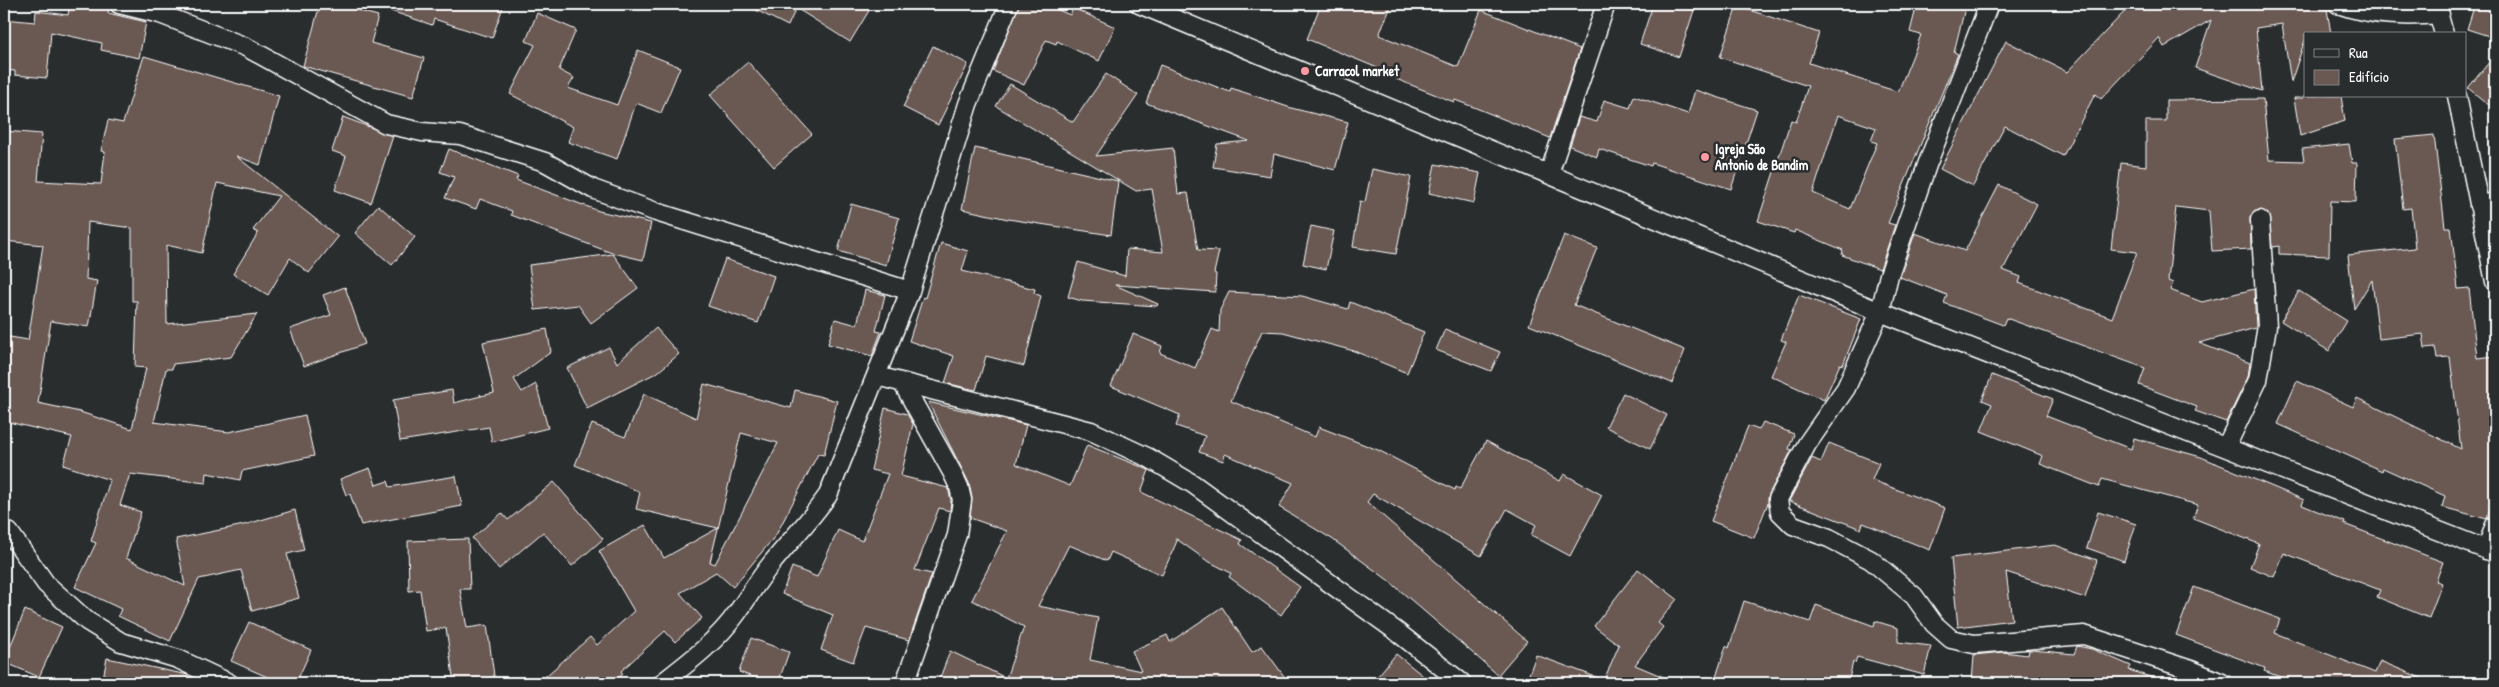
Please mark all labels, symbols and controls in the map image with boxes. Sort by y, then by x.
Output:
legend [2304,32,2466,98]
text: Rua [2349,42,2368,63]
place label: Carracol market [1315,61,1400,80]
marker: Carracol market [1299,65,1311,77]
text: Edifício [2349,66,2389,87]
place label: Igreja São Antonio de Bandim [1715,139,1809,174]
marker: Igreja São Antonio de Bandim [1699,151,1711,163]

